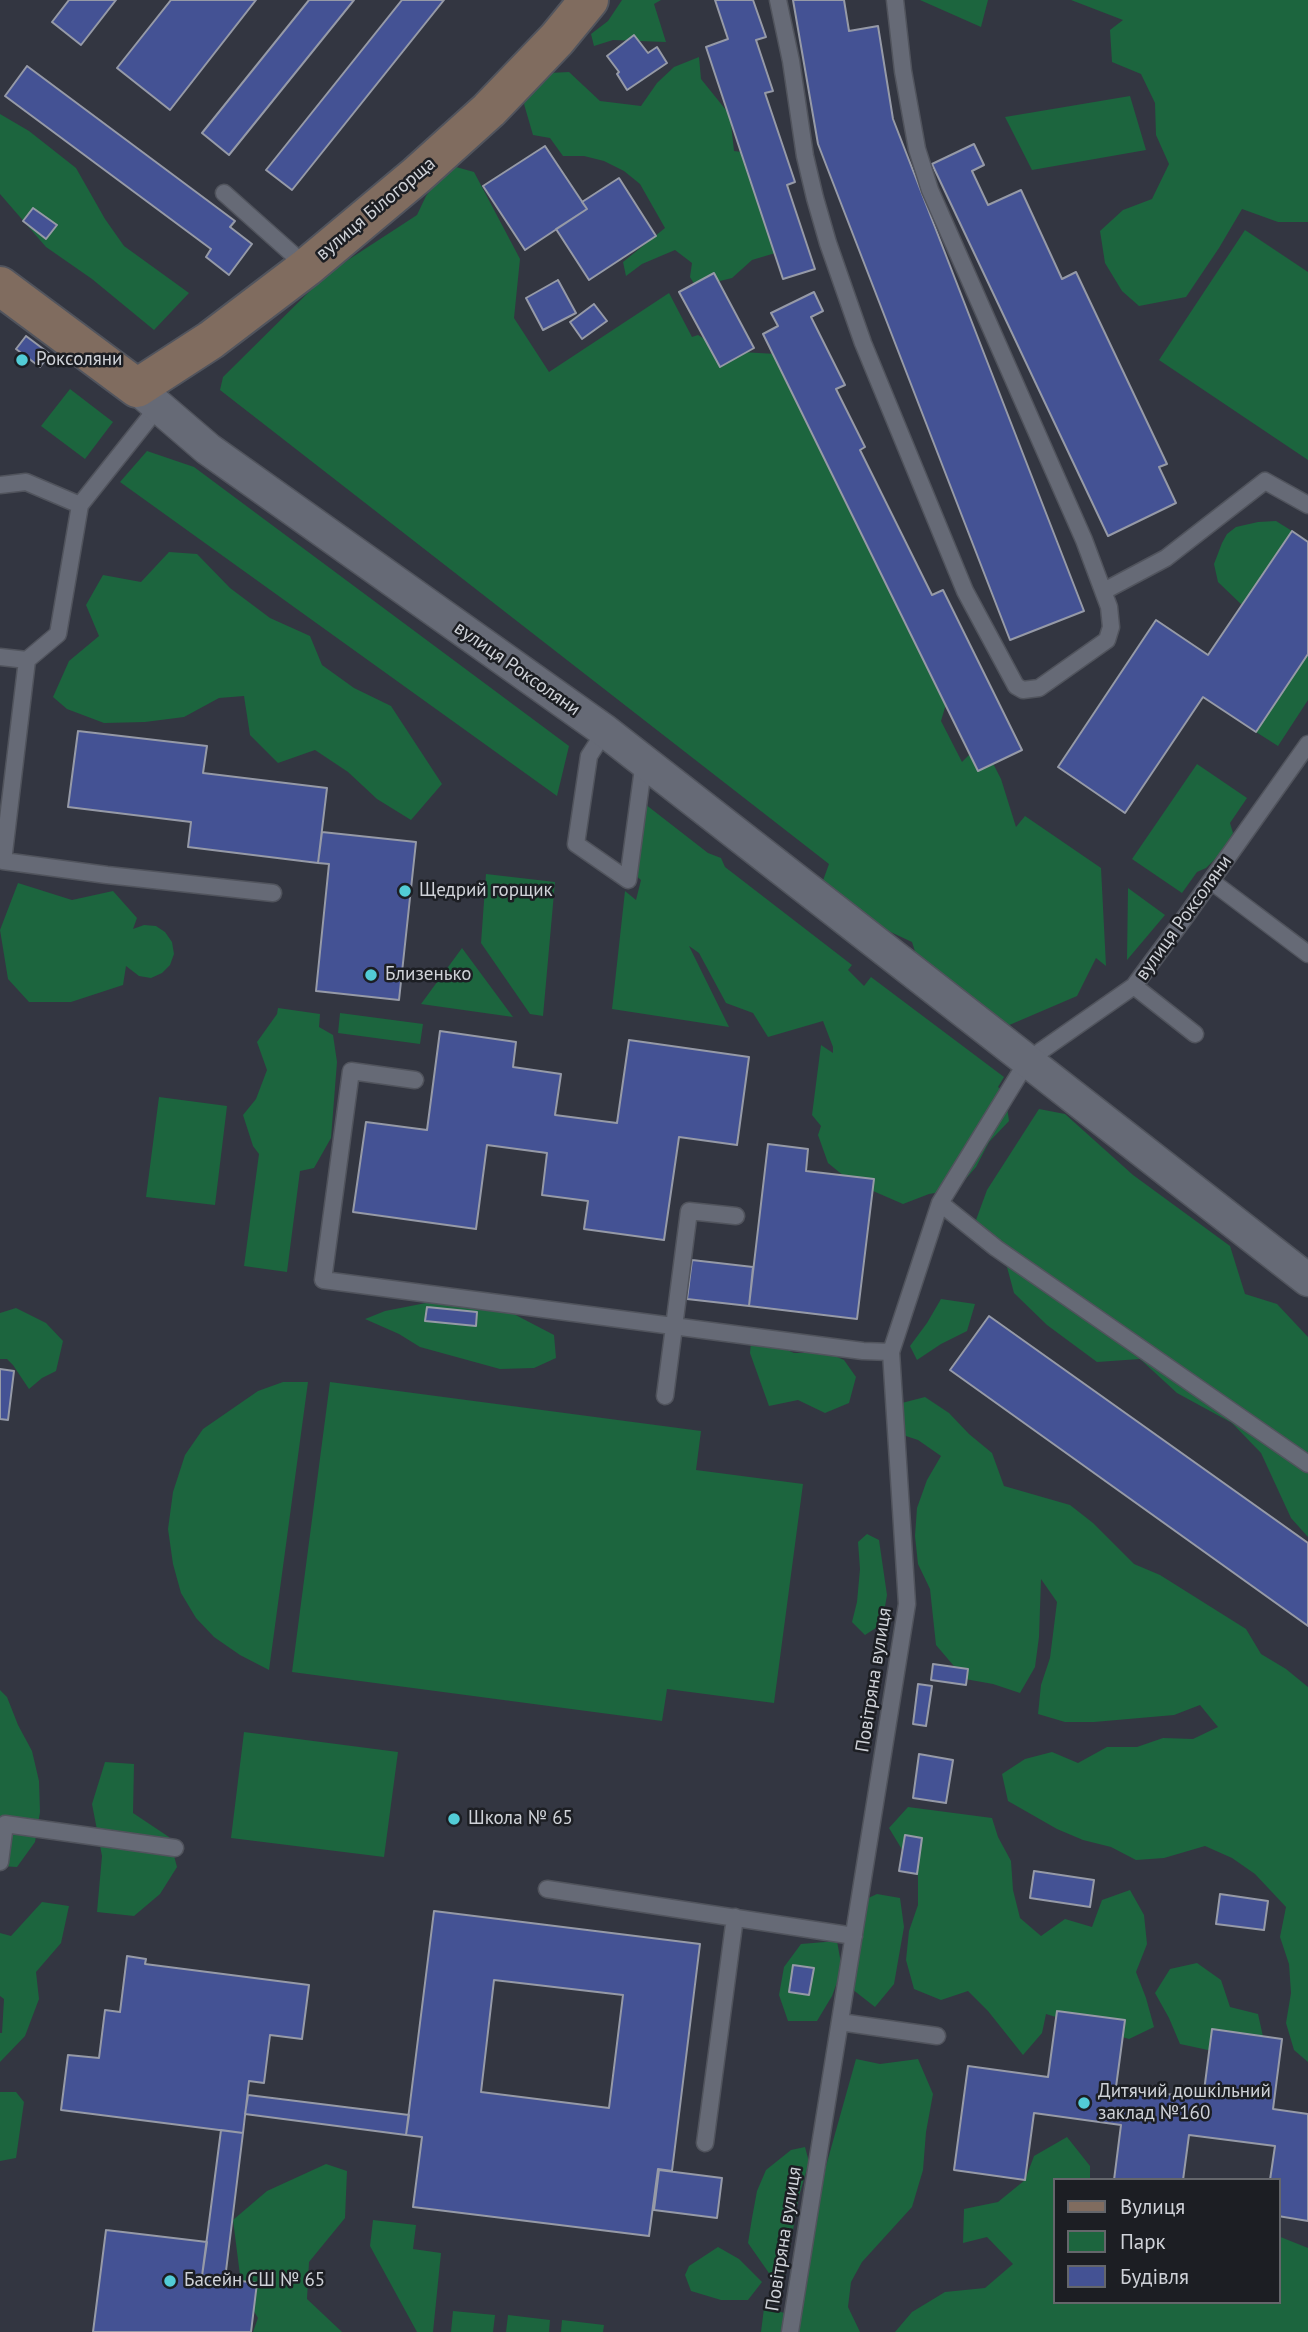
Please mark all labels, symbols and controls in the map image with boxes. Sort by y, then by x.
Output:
street label: вулиця Білогорща [312,152,440,266]
place label: Роксоляни [36,349,122,371]
marker: Роксоляни [14,352,30,368]
street label: вулиця Роксоляни [449,617,585,721]
street label: вулиця Роксоляни [1131,851,1237,985]
place label: Щедрий горщик [419,880,553,902]
marker: Щедрий горщик [397,883,413,899]
place label: Близенько [385,964,472,986]
marker: Близенько [363,967,379,983]
street label: Повітряна вулиця [851,1606,897,1754]
place label: Школа № 65 [468,1808,573,1830]
marker: Школа № 65 [446,1811,462,1827]
place label: Дитячий дошкільний заклад №160 [1098,2081,1271,2125]
marker: Дитячий дошкільний заклад №160 [1076,2095,1092,2111]
street label: Повітряна вулиця [761,2165,807,2313]
legend [1052,2178,1280,2304]
text: Вулиця [1120,2193,1185,2220]
text: Парк [1120,2228,1166,2255]
text: Будівля [1120,2263,1189,2290]
place label: Басейн СШ № 65 [184,2270,325,2292]
marker: Басейн СШ № 65 [162,2273,178,2289]

